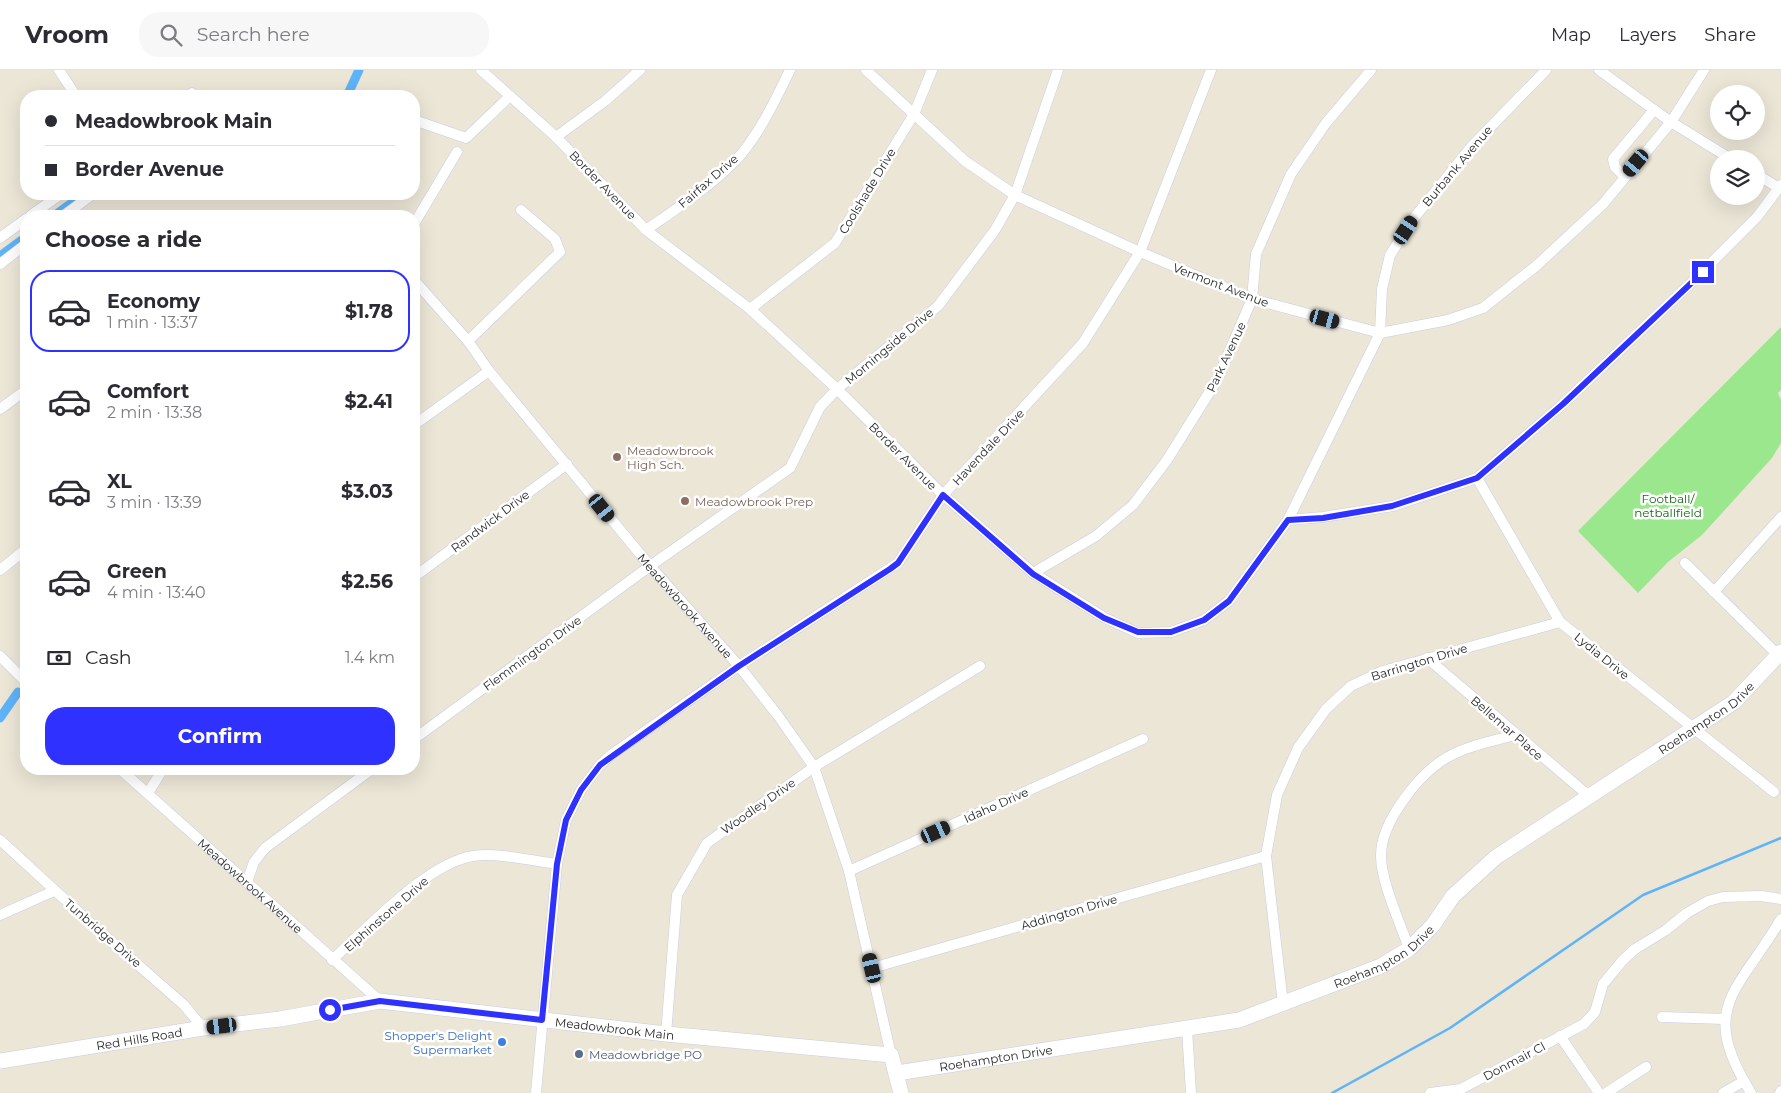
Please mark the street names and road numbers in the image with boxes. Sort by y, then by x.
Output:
street label: Burbank Avenue [1419,123,1495,209]
street label: Coolshade Drive [835,145,899,237]
street label: Border Avenue [566,147,640,223]
street label: Fairfax Drive [675,151,741,211]
street label: Vermont Avenue [1171,260,1271,310]
street label: Morningside Drive [842,305,936,387]
street label: Park Avenue [1203,319,1249,395]
street label: Havendale Drive [949,406,1027,488]
street label: Border Avenue [866,419,940,493]
street label: Randwick Drive [448,487,532,555]
street label: Meadowbrook Avenue [635,550,736,661]
street label: Flemmington Drive [480,612,584,694]
street label: Lydia Drive [1571,629,1633,683]
street label: Barrington Drive [1369,640,1469,684]
street label: Roehampton Drive [1655,678,1757,757]
street label: Bellemar Place [1468,693,1546,763]
street label: Woodley Drive [718,775,798,837]
street label: Idaho Drive [961,784,1031,826]
street label: Meadowbrook Avenue [195,835,306,936]
street label: Elphinstone Drive [341,873,431,955]
street label: Addington Drive [1019,891,1119,933]
street label: Tunbridge Drive [61,895,145,971]
street label: Roehampton Drive [1331,921,1437,991]
street label: Meadowbrook Main [554,1014,675,1042]
street label: Red Hills Road [95,1024,183,1053]
street label: Donmair Cl [1480,1038,1548,1084]
street label: Roehampton Drive [938,1042,1054,1074]

